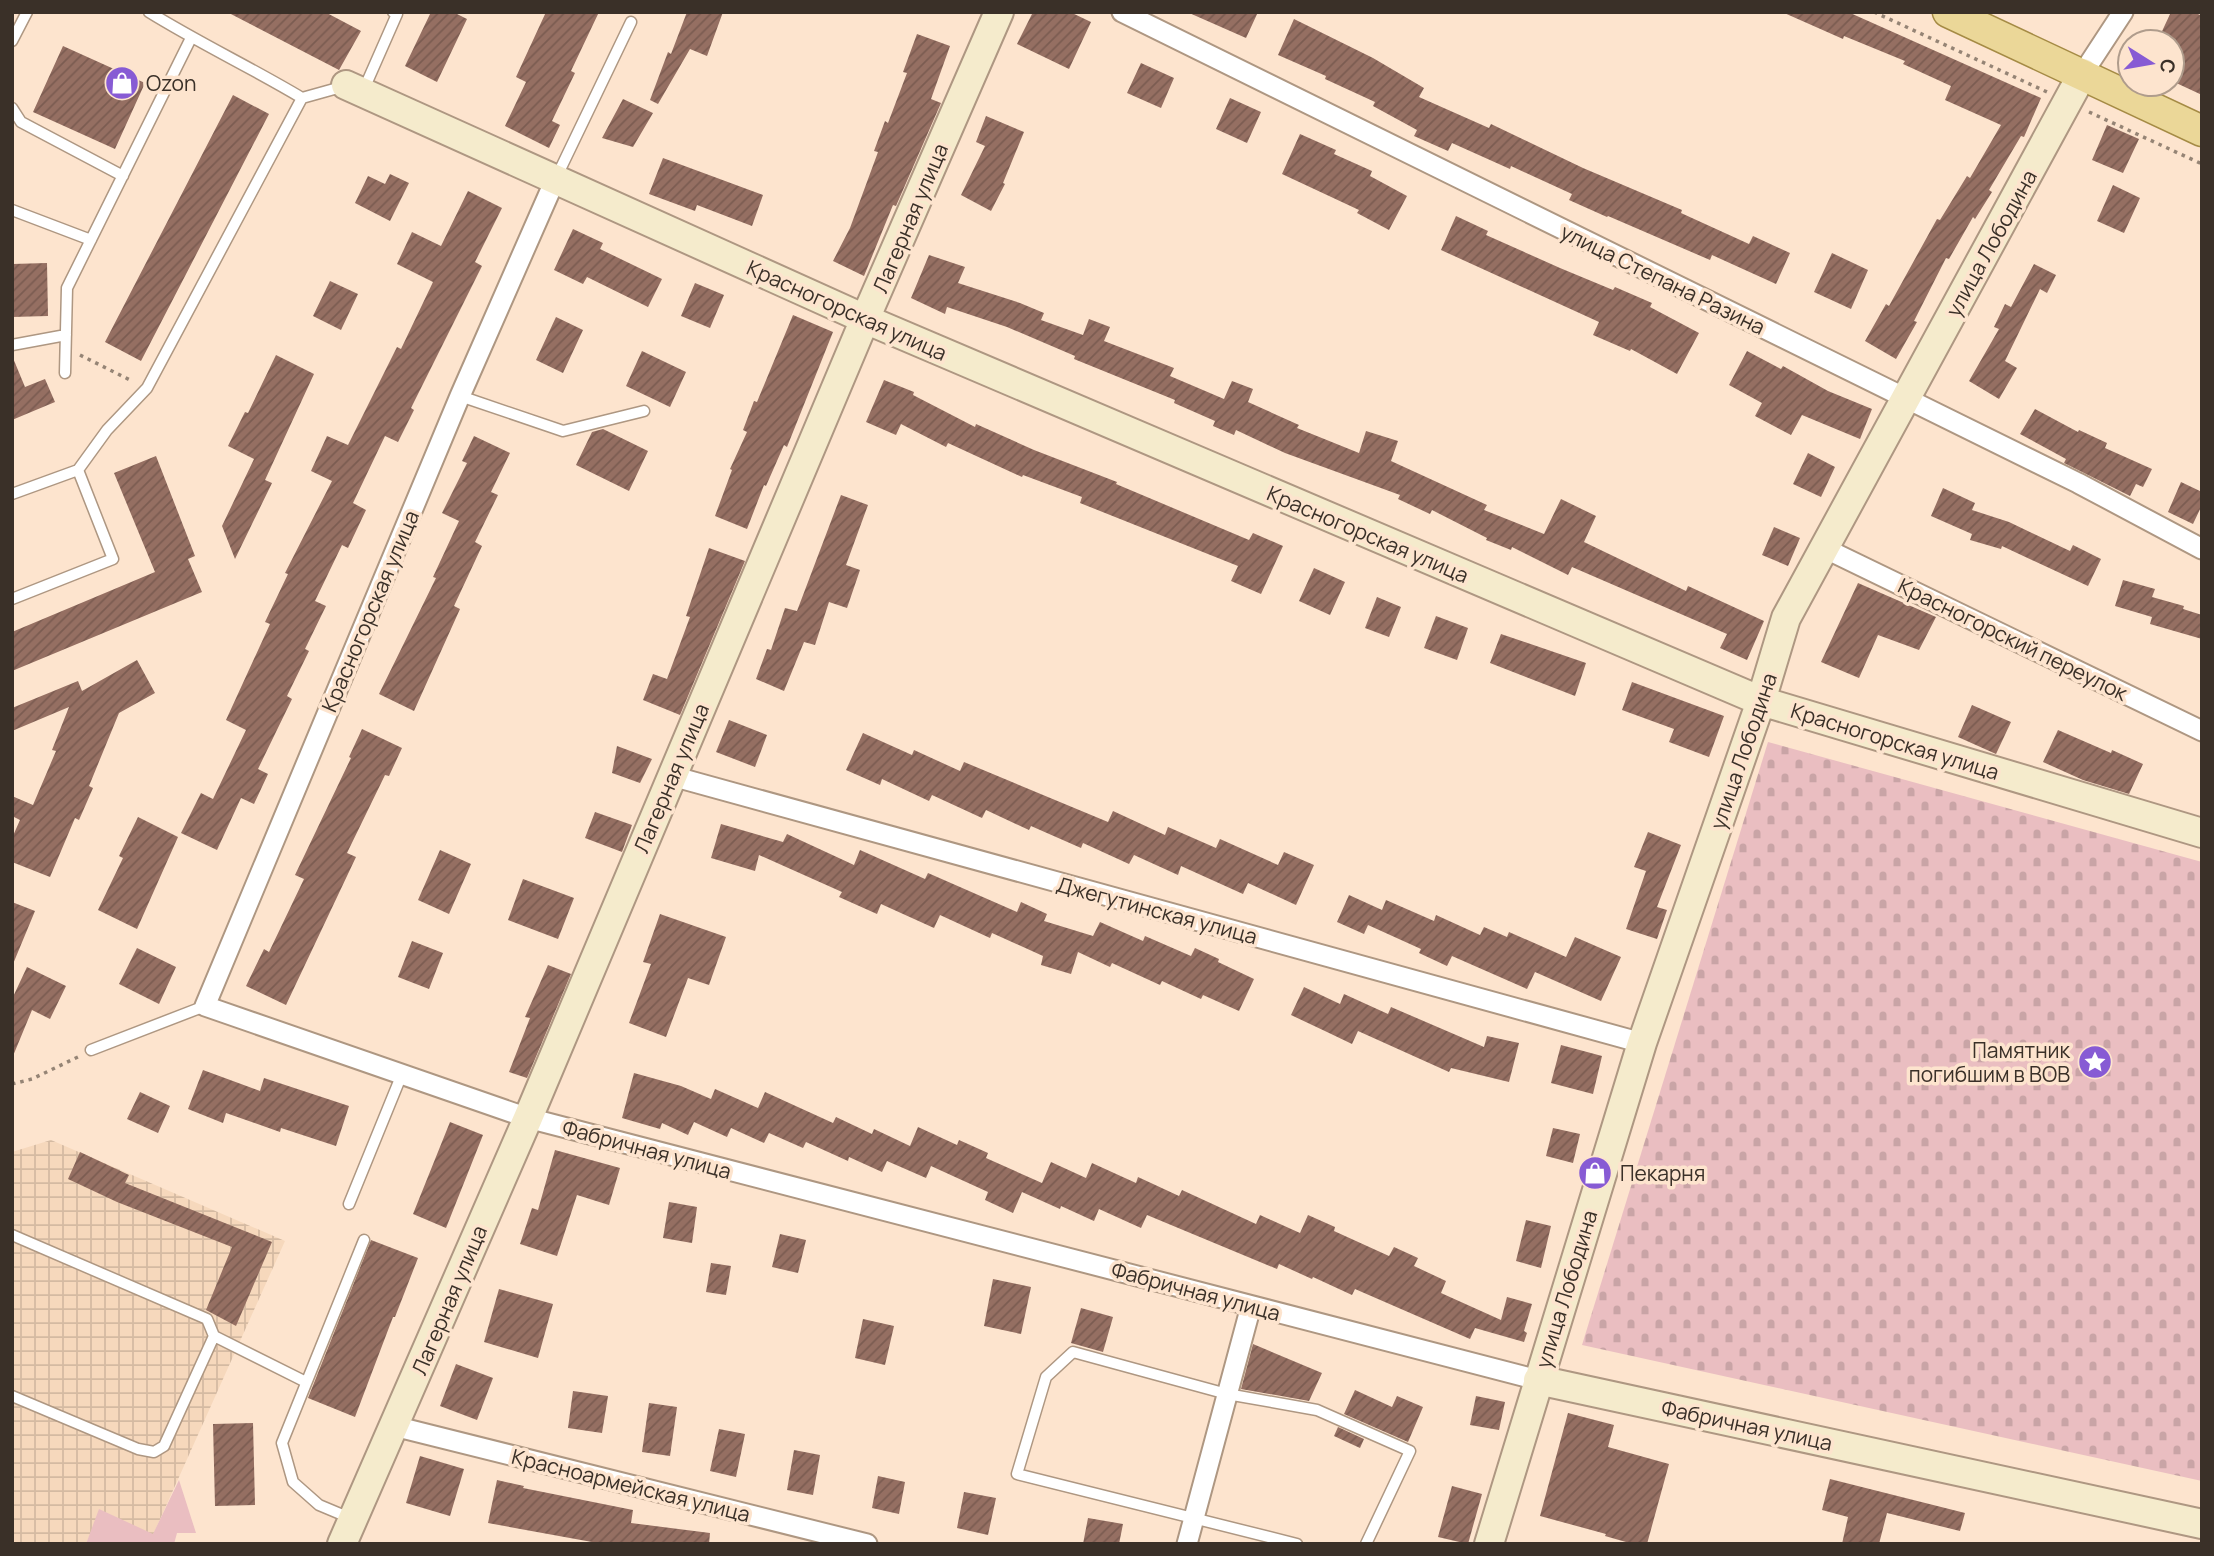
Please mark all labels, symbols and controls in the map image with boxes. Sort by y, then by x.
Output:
north arrow [2116,28,2186,98]
text: С [2154,57,2182,76]
shop icon: Ozon [103,64,141,102]
place label: Ozon [146,69,196,97]
street label: Лагерная улица [866,139,954,297]
street label: улица Лободина [1939,165,2043,321]
street label: улица Степана Разина [1556,217,1770,341]
street label: Красногорская улица [743,253,951,367]
street label: Красногорская улица [1263,479,1473,589]
street label: Красногорская улица [315,506,425,716]
street label: Красногорский переулок [1894,571,2133,707]
street label: улица Лободина [1703,669,1783,833]
street label: Красногорская улица [1787,696,2003,786]
street label: Лагерная улица [627,699,715,857]
street label: Джегутинская улица [1054,870,1260,950]
place label: Памятник погибшим в ВОВ [1909,1036,2071,1088]
place icon: Памятник погибшим в ВОВ [2076,1043,2114,1081]
street label: Фабричная улица [559,1113,735,1185]
shop icon: Пекарня [1576,1154,1614,1192]
place label: Пекарня [1620,1159,1705,1187]
street label: улица Лободина [1529,1207,1603,1371]
street label: Лагерная улица [405,1221,493,1379]
street label: Фабричная улица [1108,1255,1284,1327]
street label: Фабричная улица [1659,1393,1835,1457]
street label: Красноармейская улица [509,1442,753,1528]

